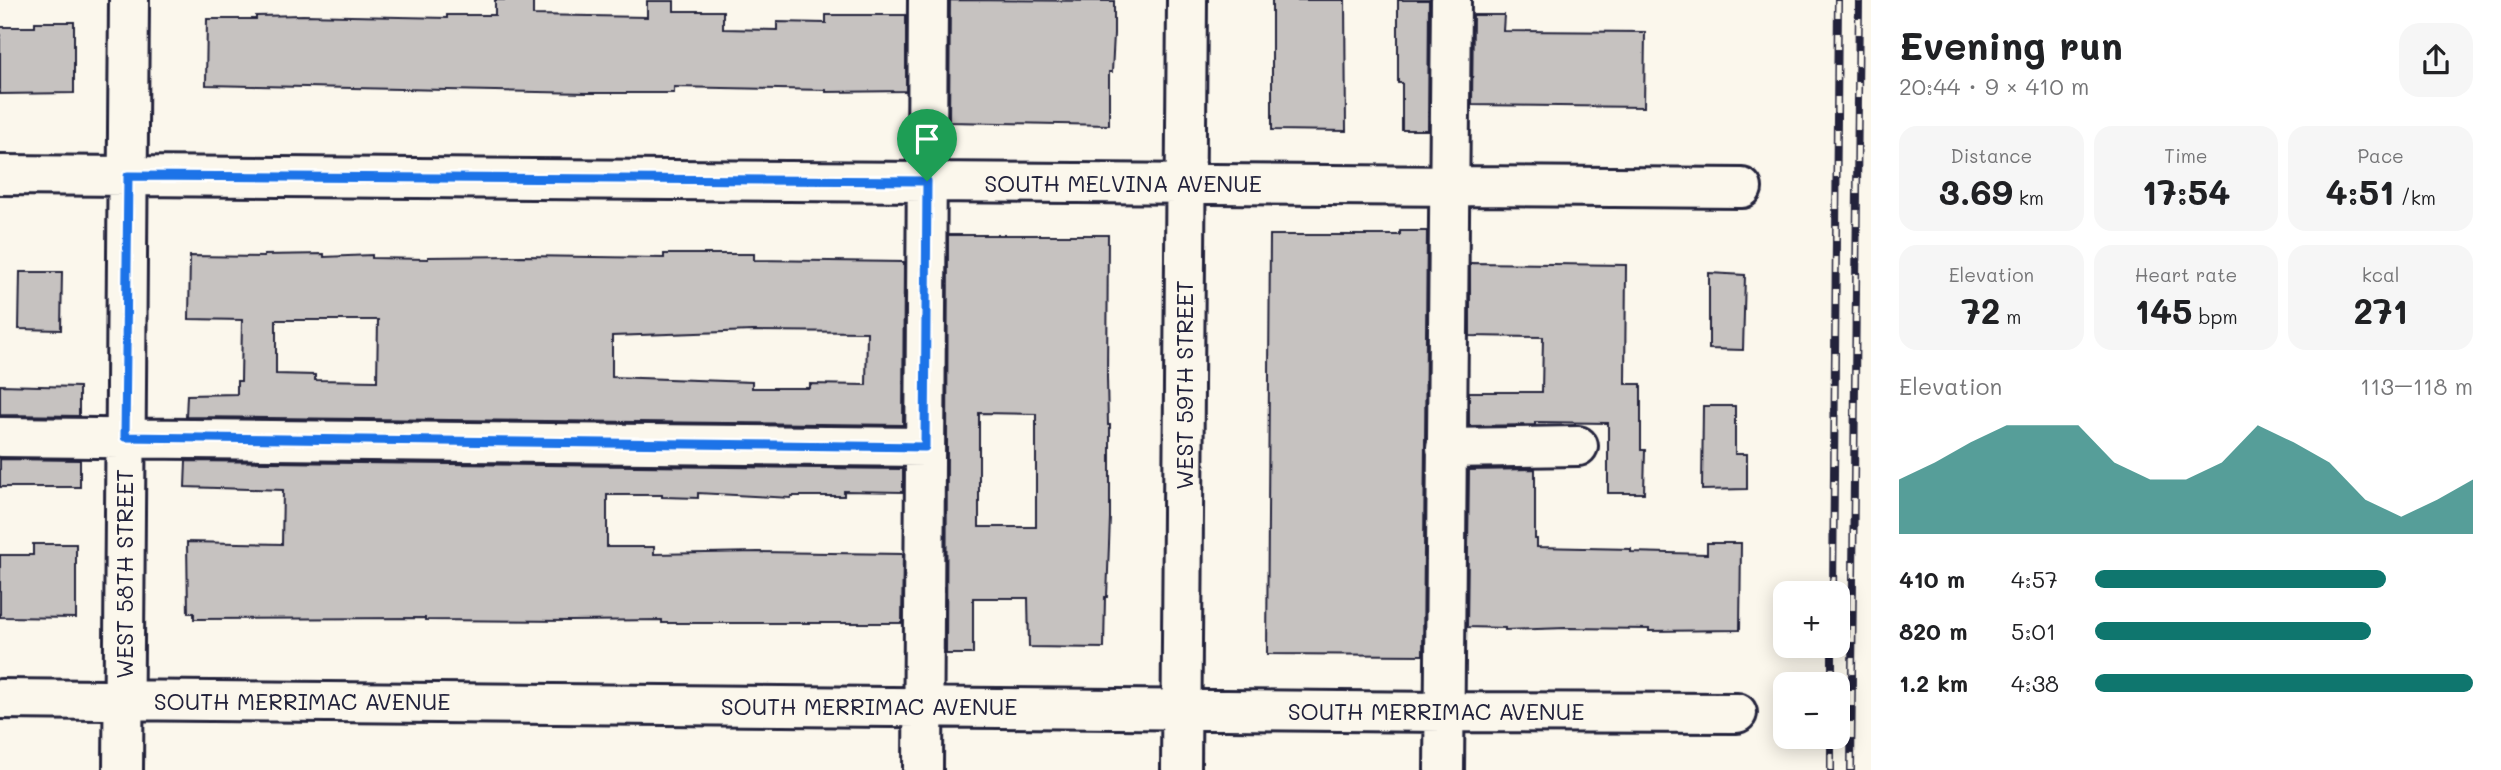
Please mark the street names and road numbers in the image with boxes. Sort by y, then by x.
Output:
street label: SOUTH MELVINA AVENUE [984,168,1262,198]
street label: WEST 59TH STREET [1169,280,1199,490]
street label: WEST 58TH STREET [109,469,139,679]
street label: SOUTH MERRIMAC AVENUE [154,686,450,716]
street label: SOUTH MERRIMAC AVENUE [721,691,1017,721]
street label: SOUTH MERRIMAC AVENUE [1288,696,1584,726]

